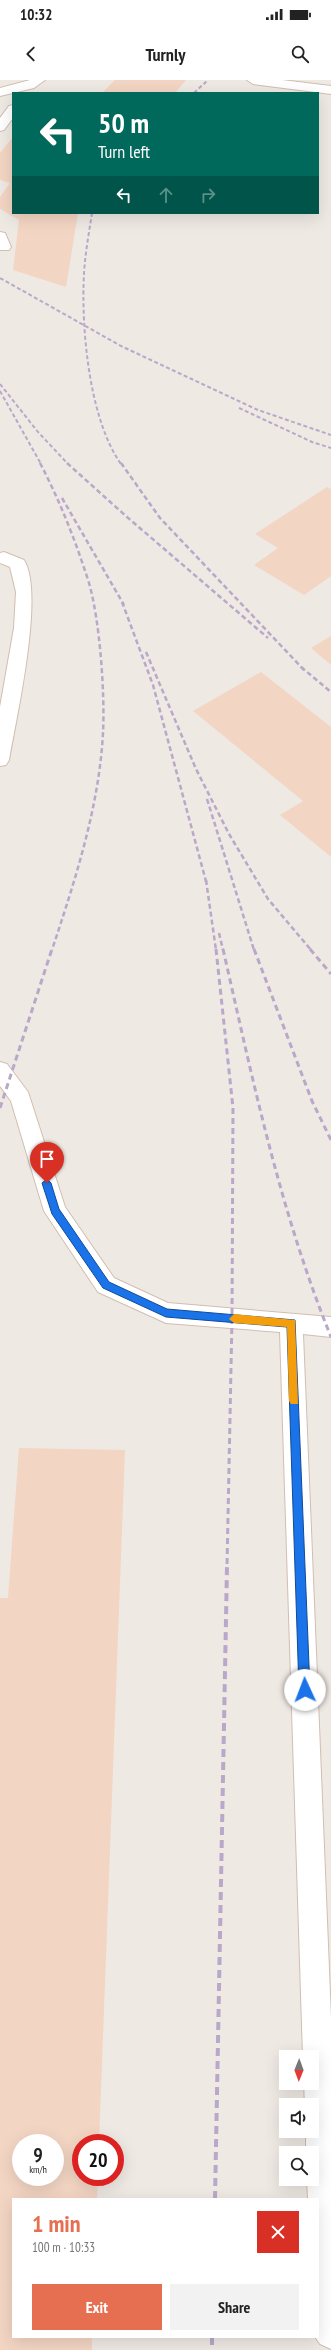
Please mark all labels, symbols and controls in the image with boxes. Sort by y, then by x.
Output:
text: 10:32 [20,5,52,24]
icon: back [20,43,42,65]
text: Turnly [146,43,185,66]
icon: search [289,43,311,65]
text: 50 m [98,104,149,141]
icon: left [32,108,84,160]
text: Turn left [98,140,150,163]
icon: left [113,184,135,206]
icon: ahead [155,184,177,206]
icon: right [197,184,219,206]
pin [30,1142,64,1183]
icon: arrive [36,1148,58,1170]
position arrow [284,1669,326,1711]
north arrow [279,2050,319,2090]
map controls [279,2050,319,2186]
button: sound [279,2098,319,2138]
speed limit sign: 20 [72,2134,124,2186]
text: 9 [33,2142,43,2168]
button: search [279,2146,319,2186]
text: km/h [29,2163,47,2176]
text: 1 min [32,2208,80,2239]
button: close [257,2211,299,2253]
text: 100 m · 10:33 [32,2239,95,2256]
button: Exit [32,2284,162,2330]
button: Share [170,2284,299,2330]

